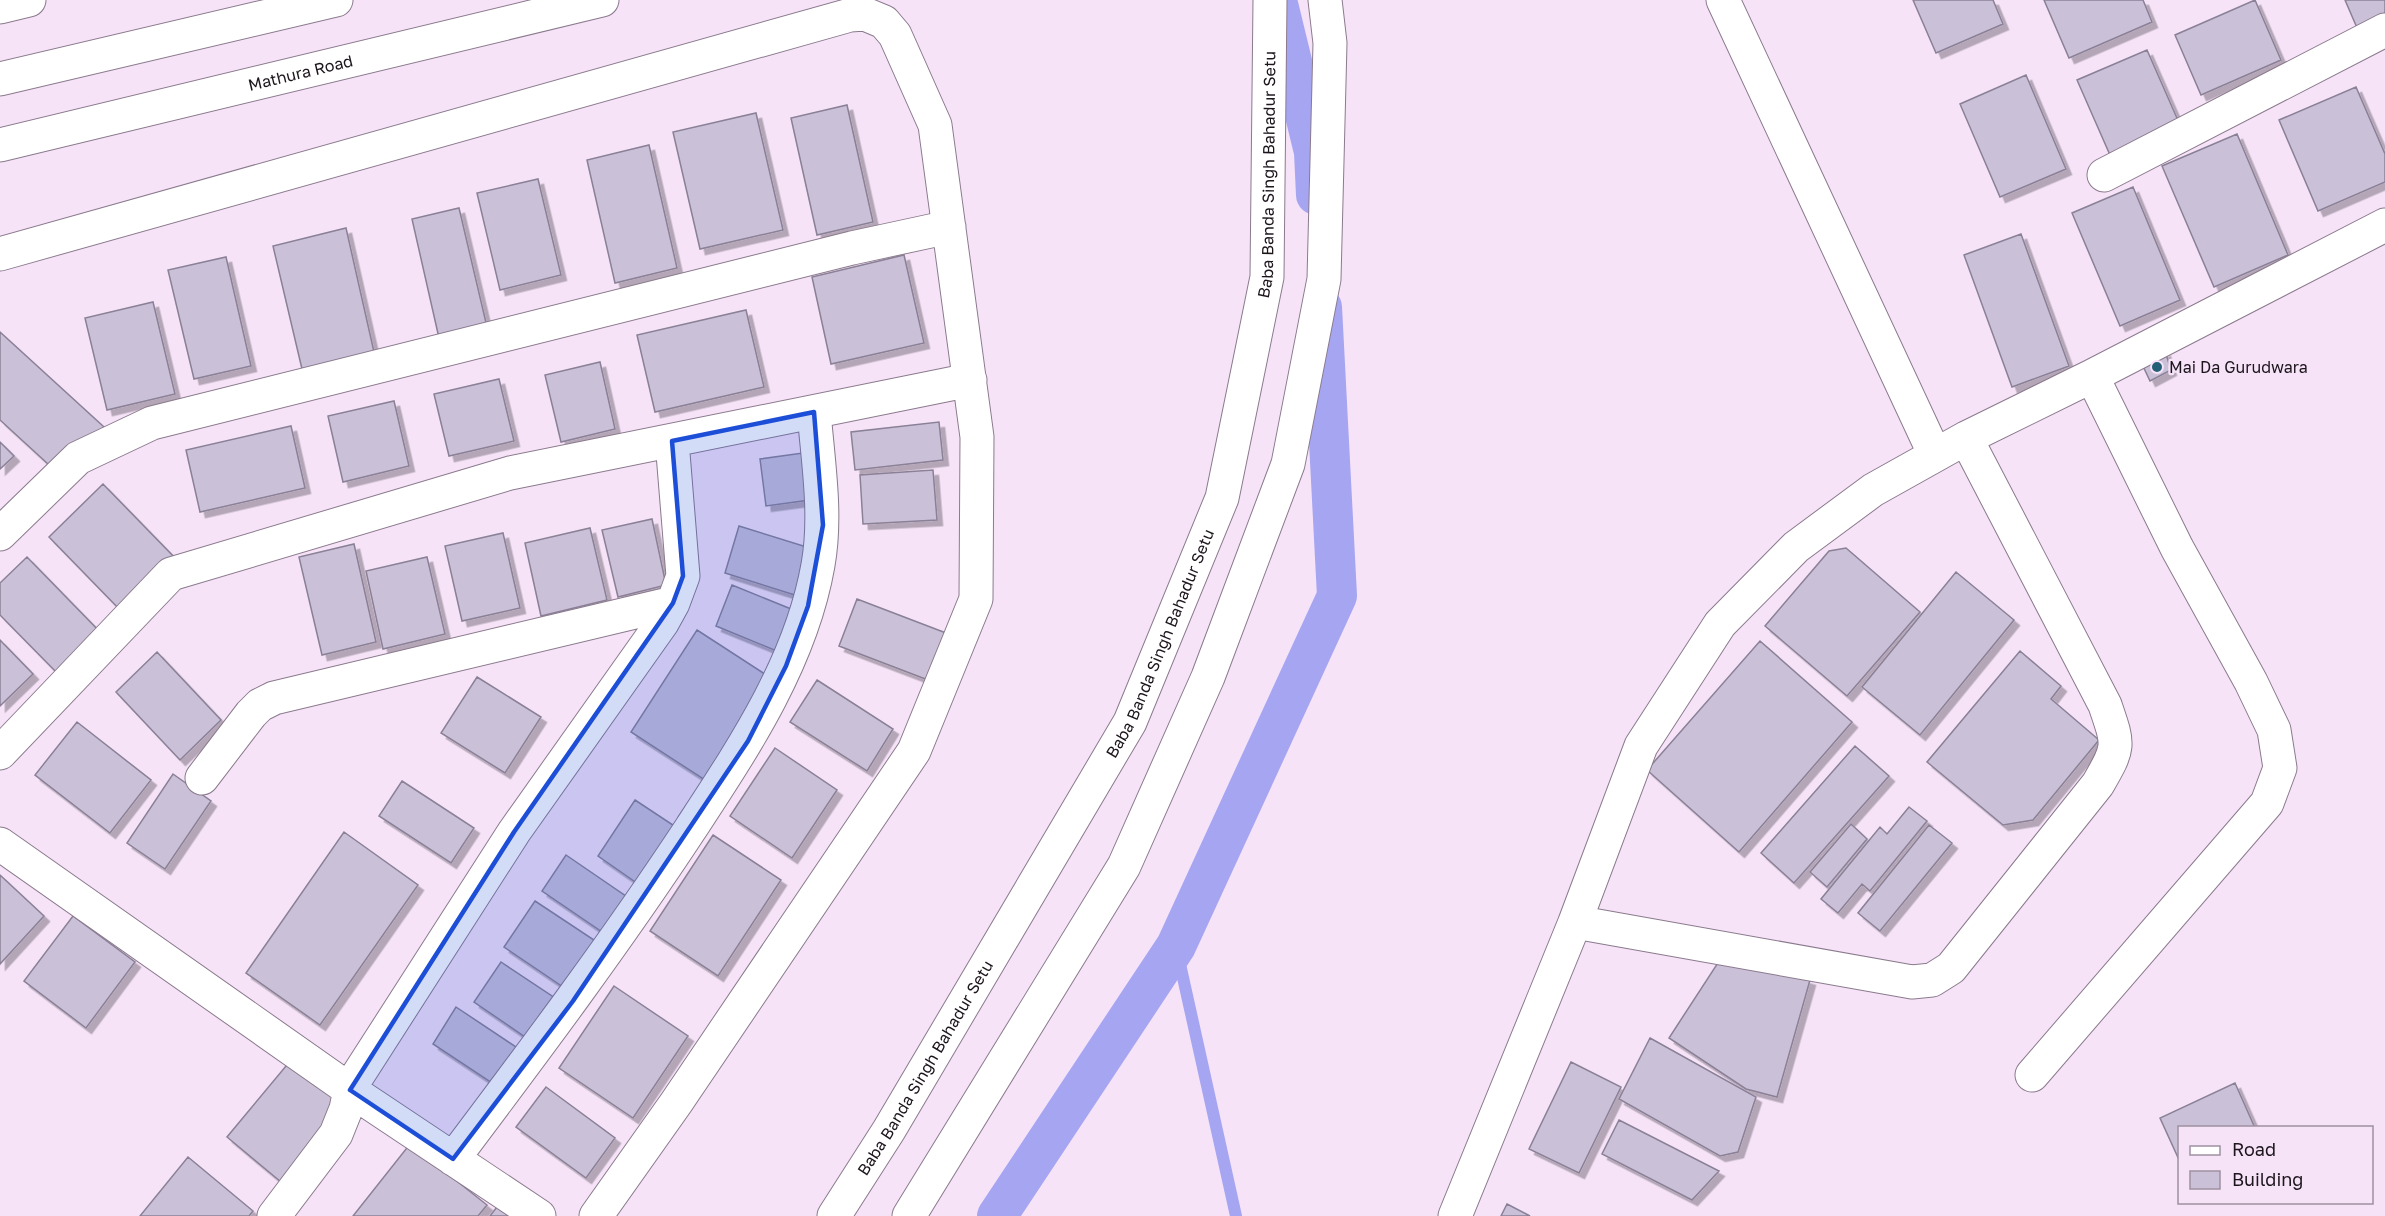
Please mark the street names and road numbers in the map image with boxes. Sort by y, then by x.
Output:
street label: Mathura Road [246,50,355,95]
street label: Baba Banda Singh Bahadur Setu [1253,51,1279,300]
street label: Baba Banda Singh Bahadur Setu [1101,526,1218,761]
street label: Baba Banda Singh Bahadur Setu [853,956,997,1179]

